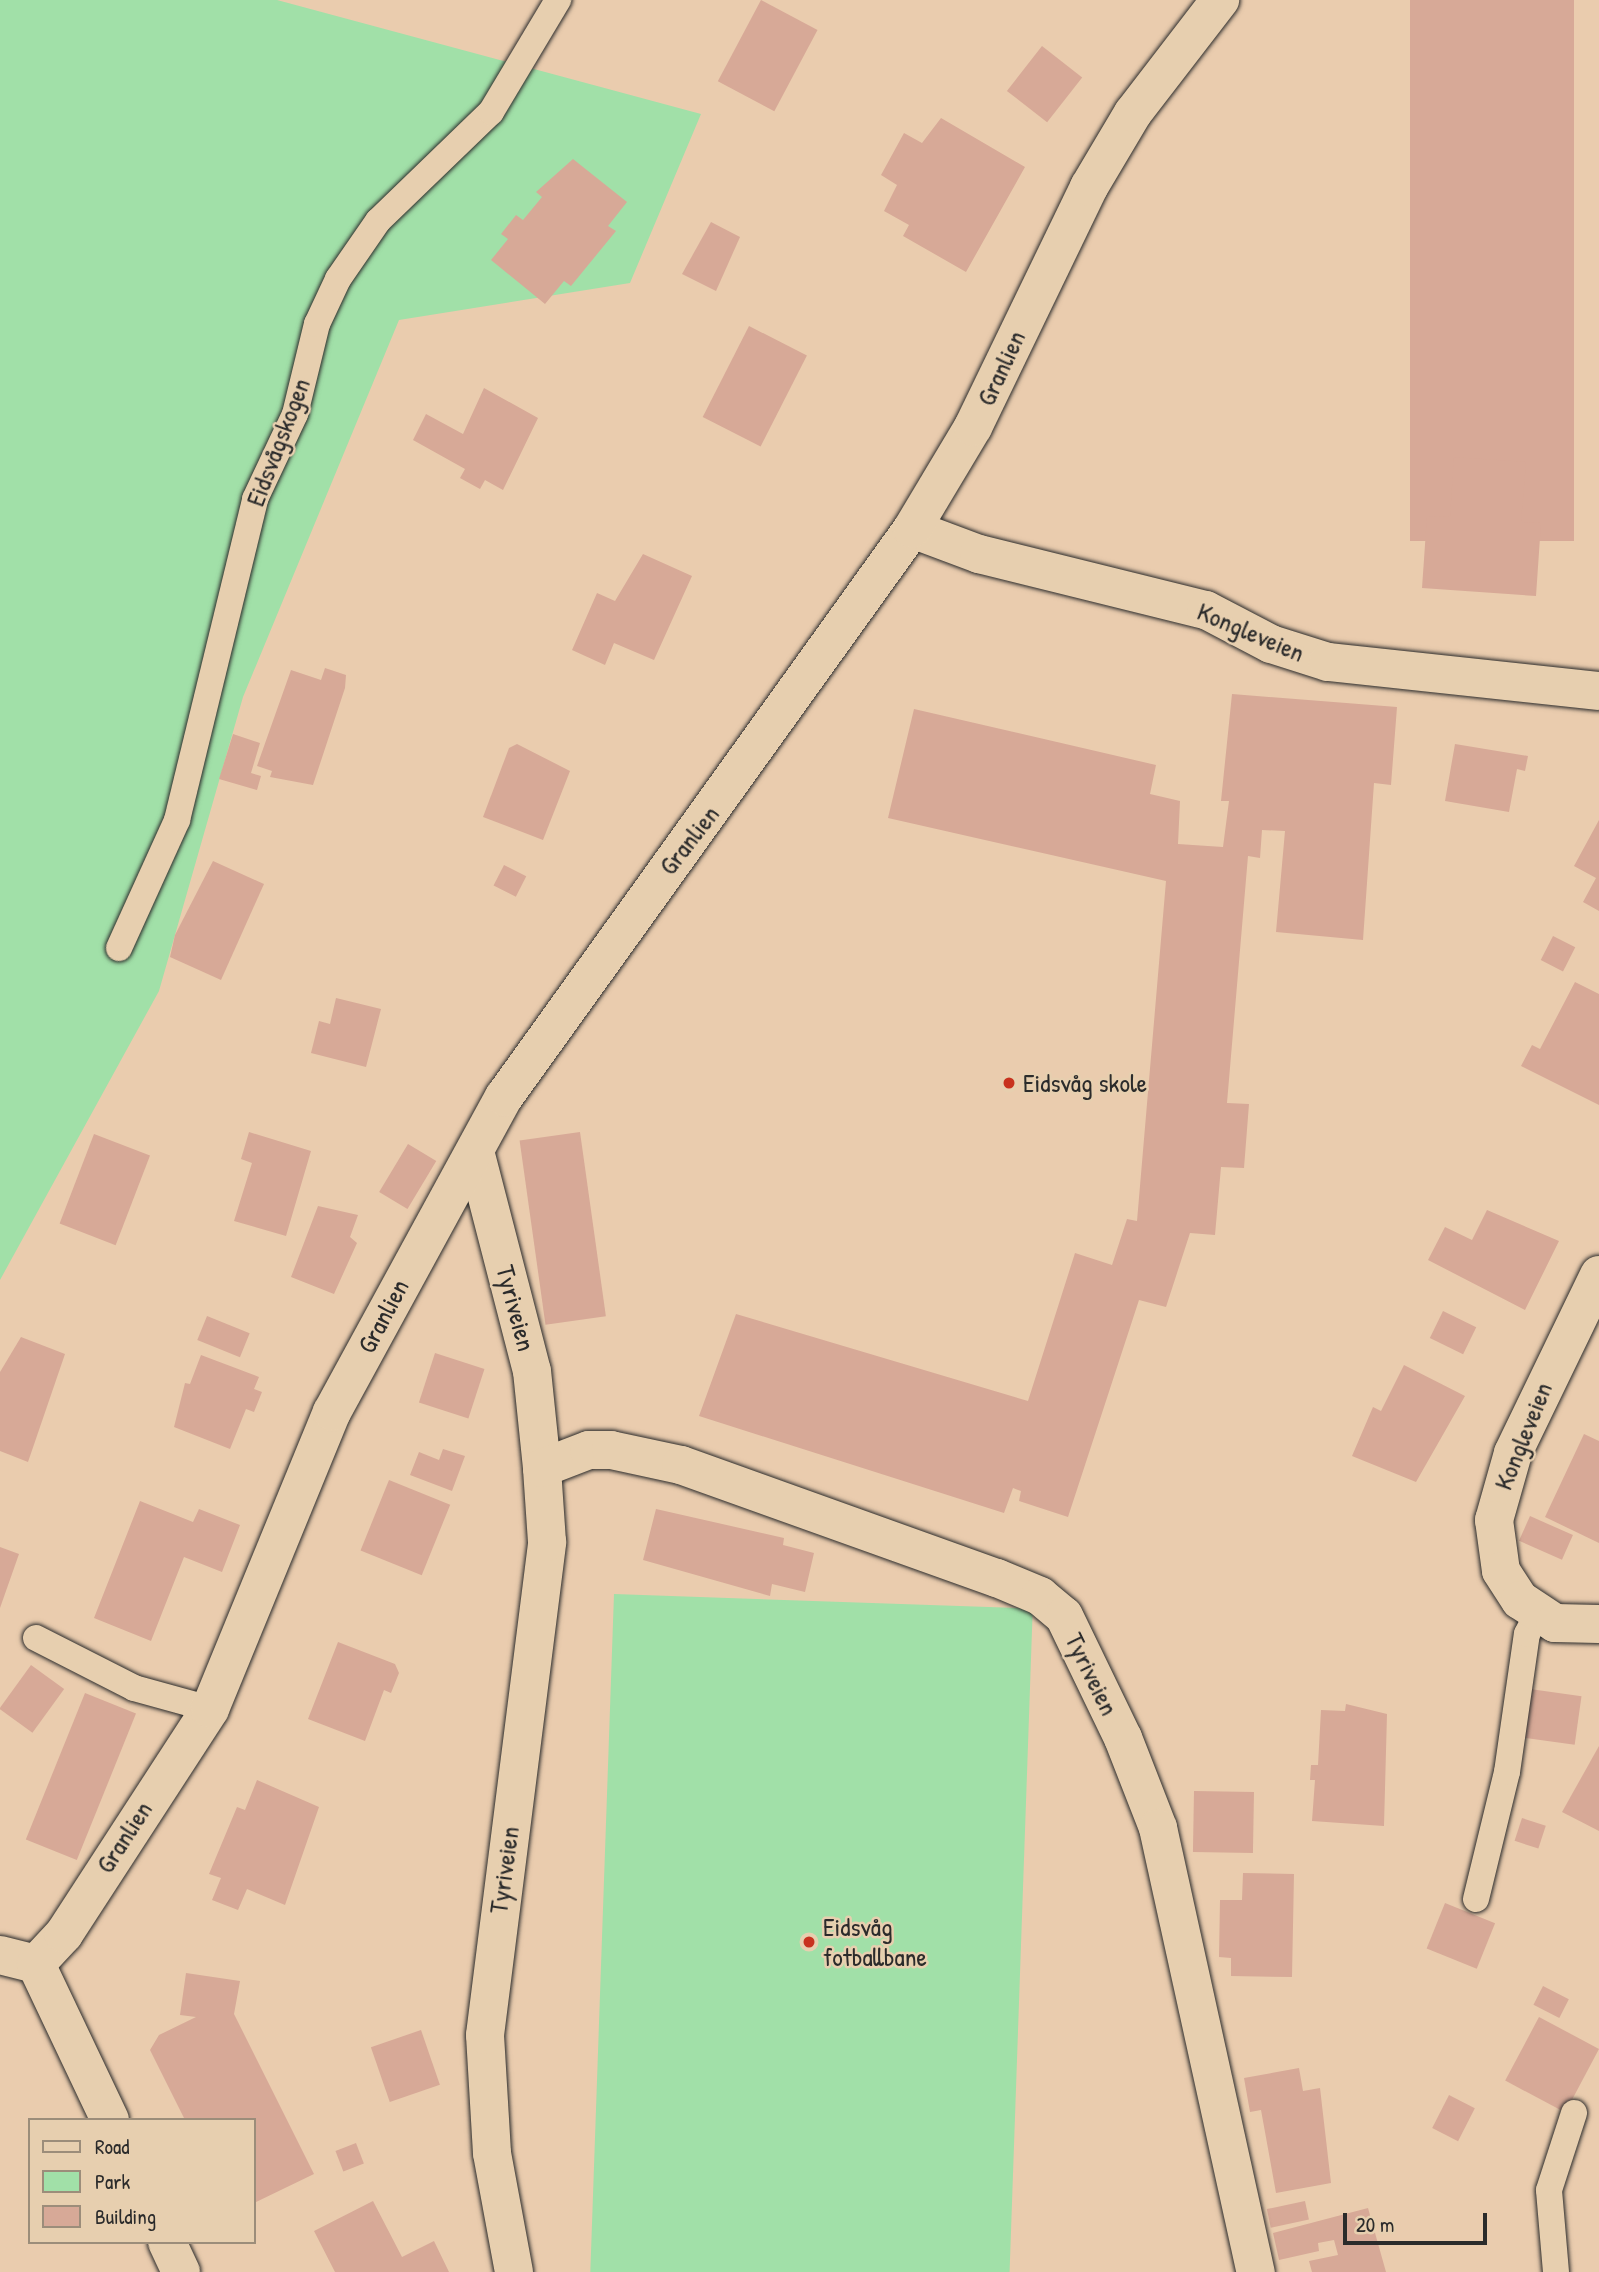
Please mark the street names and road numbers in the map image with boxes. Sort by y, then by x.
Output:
street label: Granlien [970,325,1032,411]
street label: Eidsvågskogen [239,374,317,510]
street label: Kongleveien [1193,595,1309,669]
street label: Granlien [652,799,726,881]
street label: Tyriveien [490,1262,542,1354]
street label: Granlien [351,1274,415,1358]
street label: Kongleveien [1487,1378,1559,1494]
street label: Tyriveien [1059,1628,1125,1720]
street label: Granlien [89,1795,159,1879]
street label: Tyriveien [482,1824,526,1916]

